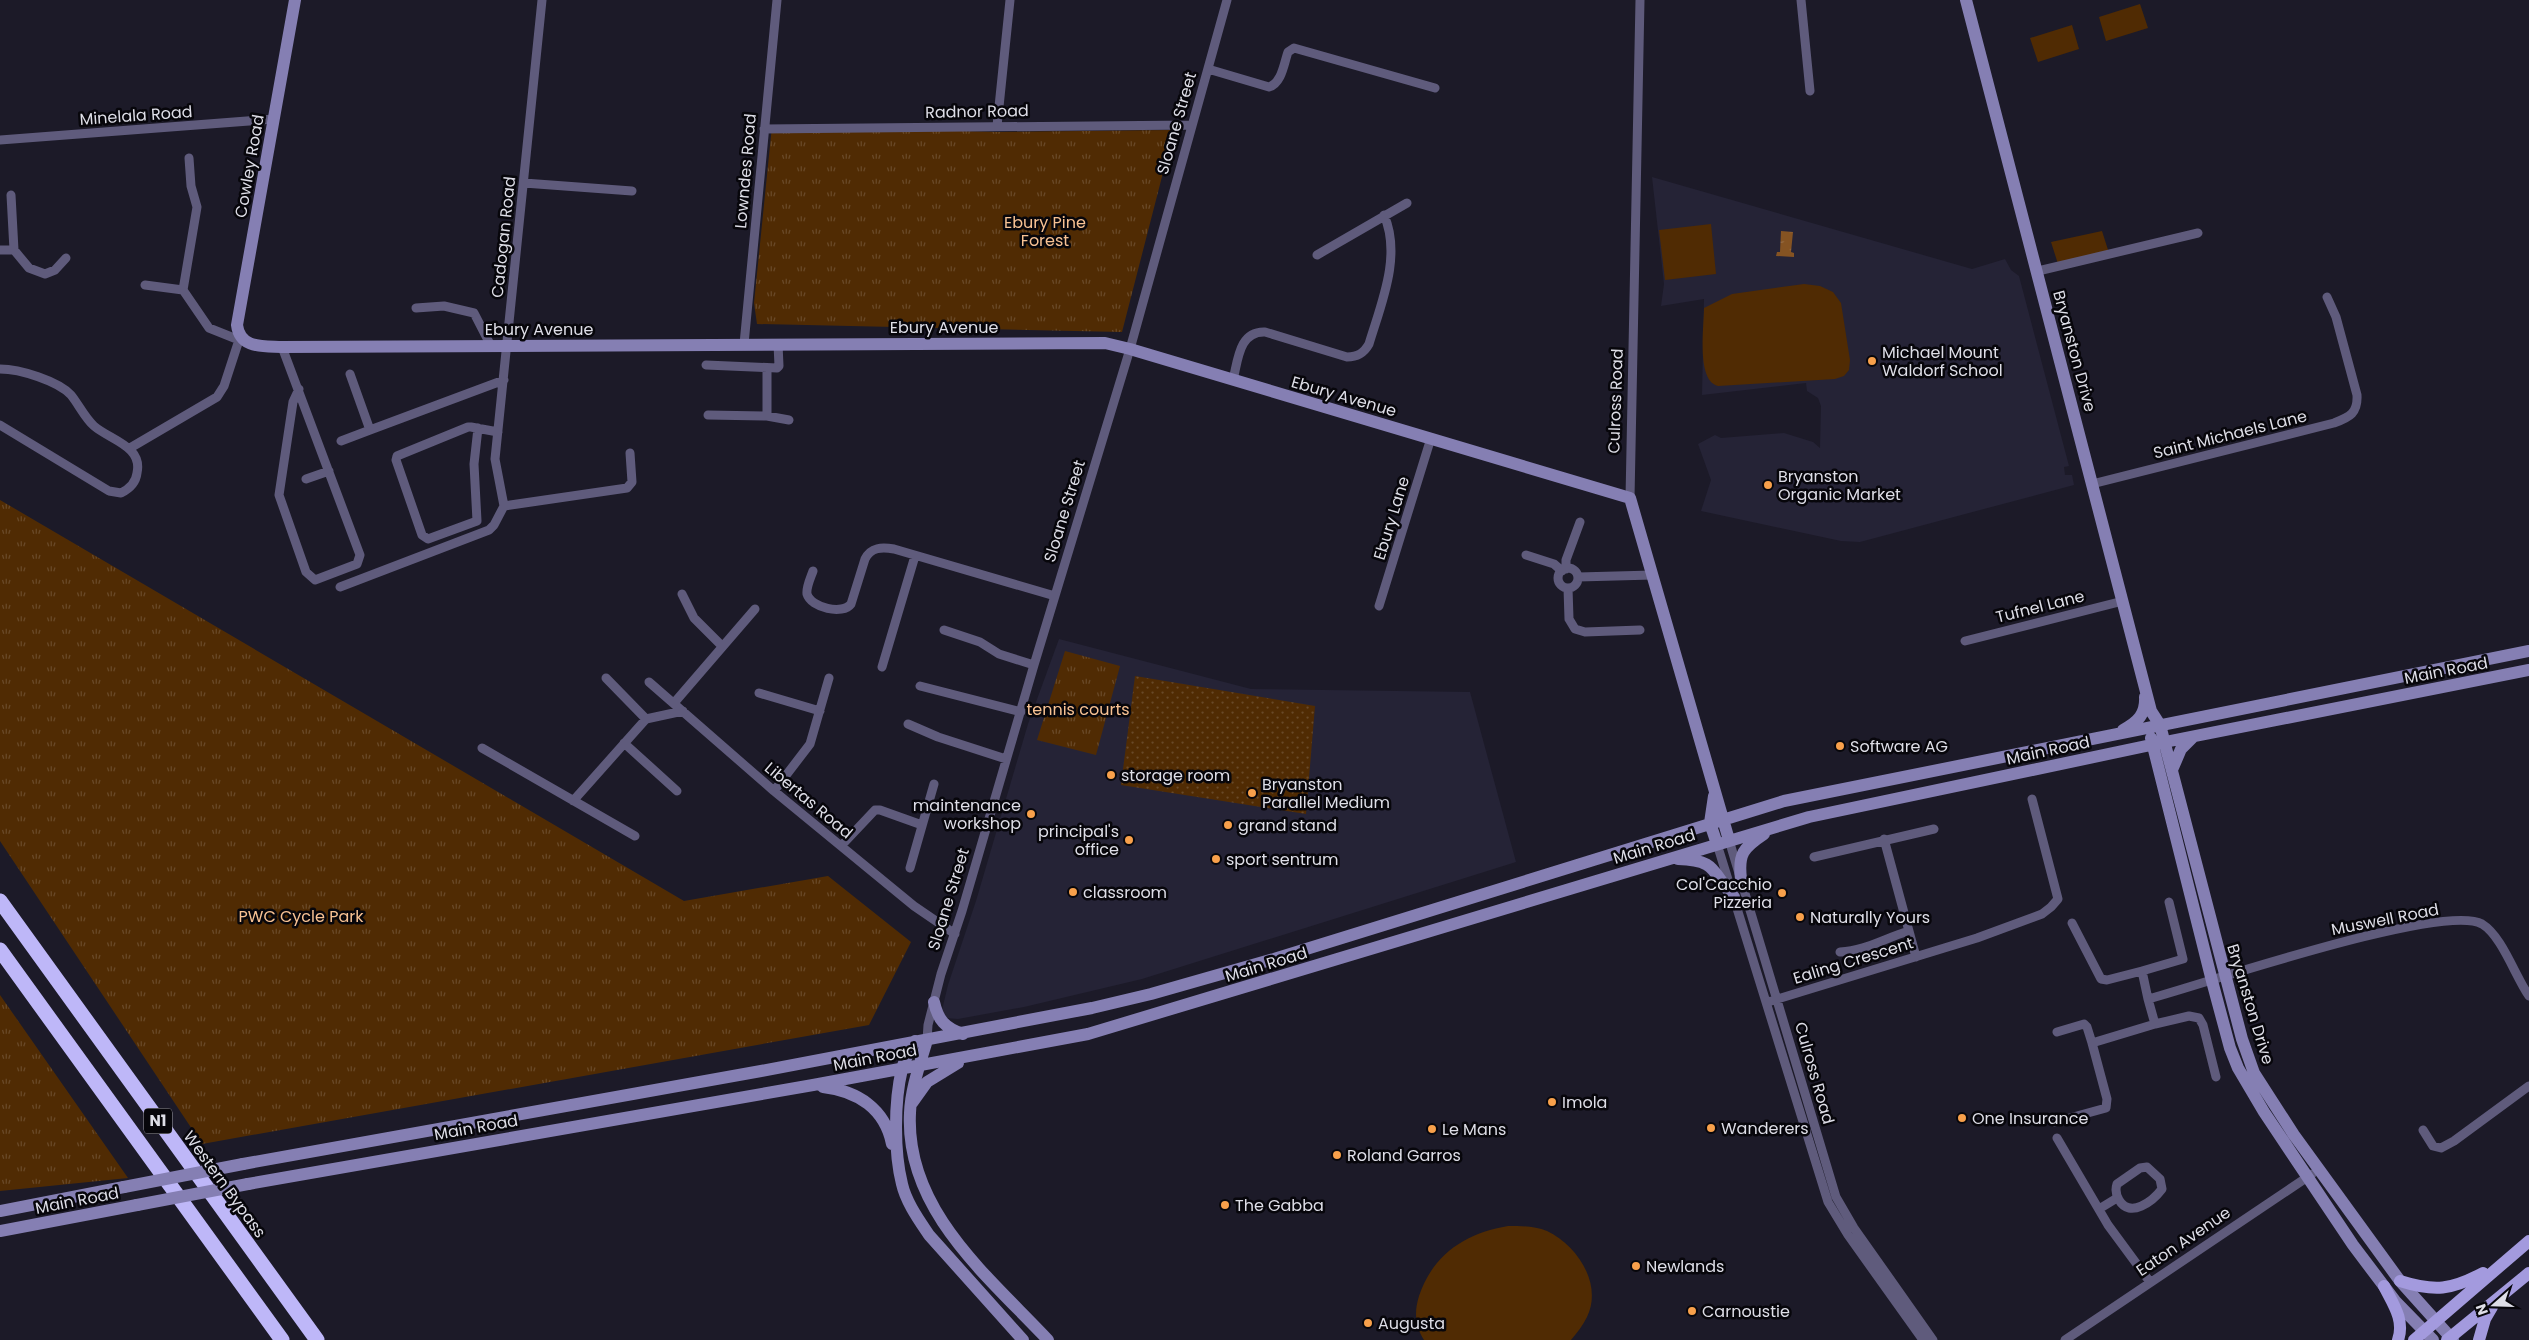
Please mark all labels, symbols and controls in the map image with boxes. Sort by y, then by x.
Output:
street label: Sloane Street [1151,69,1202,177]
street label: Radnor Road [925,99,1029,124]
street label: Minelala Road [79,100,193,131]
street label: Cowley Road [229,113,270,220]
street label: Lowndes Road [729,113,762,230]
street label: Cadogan Road [486,175,521,299]
park label: Ebury Pine Forest [1004,211,1086,252]
street label: Bryanston Drive [2047,288,2102,414]
street label: Ebury Avenue [890,316,998,339]
street label: Ebury Avenue [485,318,593,341]
place label: Michael Mount Waldorf School [1882,341,2003,382]
street label: Culross Road [1602,348,1629,454]
marker: Michael Mount Waldorf School [1866,355,1878,367]
street label: Ebury Avenue [1288,370,1399,423]
street label: Saint Michaels Lane [2151,404,2309,465]
street label: Sloane Street [1038,457,1091,565]
place label: Bryanston Organic Market [1778,465,1901,506]
street label: Ebury Lane [1368,473,1415,563]
marker: Bryanston Organic Market [1762,479,1774,491]
street label: Tufnel Lane [1993,584,2087,629]
street label: Main Road [2402,651,2490,690]
park label: tennis courts [1026,698,1130,721]
street label: Main Road [2004,730,2092,771]
place label: Software AG [1850,735,1948,758]
marker: Software AG [1834,740,1846,752]
street label: Libertas Road [760,757,858,844]
place label: storage room [1121,764,1230,787]
marker: storage room [1105,769,1117,781]
place label: Bryanston Parallel Medium [1262,773,1390,814]
marker: Bryanston Parallel Medium [1246,787,1258,799]
place label: maintenance workshop [913,794,1021,835]
marker: maintenance workshop [1025,808,1037,820]
place label: grand stand [1238,814,1337,837]
marker: grand stand [1222,819,1234,831]
place label: principal's office [1038,820,1119,861]
street label: Main Road [1610,823,1698,870]
marker: principal's office [1123,834,1135,846]
street label: Sloane Street [922,845,975,953]
place label: sport sentrum [1226,848,1339,871]
marker: sport sentrum [1210,853,1222,865]
place label: Col'Cacchio Pizzeria [1676,873,1772,914]
place label: classroom [1083,881,1167,904]
marker: classroom [1067,886,1079,898]
marker: Col'Cacchio Pizzeria [1776,887,1788,899]
street label: Muswell Road [2329,898,2441,941]
park label: PWC Cycle Park [239,905,364,928]
place label: Naturally Yours [1810,906,1930,929]
marker: Naturally Yours [1794,911,1806,923]
street label: Ealing Crescent [1790,931,1916,990]
street label: Main Road [1222,941,1310,988]
street label: Bryanston Drive [2221,941,2280,1067]
street label: Culross Road [1789,1019,1840,1127]
street label: Main Road [831,1038,919,1077]
place label: Imola [1562,1091,1607,1114]
marker: Imola [1546,1096,1558,1108]
place label: One Insurance [1972,1107,2089,1130]
road number: N1 [144,1108,172,1134]
street label: Main Road [432,1109,520,1146]
marker: One Insurance [1956,1112,1968,1124]
place label: Wanderers [1721,1117,1809,1140]
place label: Le Mans [1442,1118,1506,1141]
marker: Wanderers [1705,1122,1717,1134]
marker: Le Mans [1426,1123,1438,1135]
street label: Western Bypass [178,1126,271,1243]
place label: Roland Garros [1347,1144,1461,1167]
marker: Roland Garros [1331,1149,1343,1161]
street label: Main Road [33,1181,121,1220]
place label: The Gabba [1235,1194,1324,1217]
marker: The Gabba [1219,1199,1231,1211]
street label: Eaton Avenue [2131,1201,2235,1282]
place label: Newlands [1646,1255,1724,1278]
marker: Newlands [1630,1260,1642,1272]
north arrow [2469,1280,2519,1330]
place label: Carnoustie [1702,1300,1790,1323]
text: N [2471,1301,2493,1318]
marker: Carnoustie [1686,1305,1698,1317]
place label: Augusta [1378,1312,1445,1335]
marker: Augusta [1362,1317,1374,1329]

